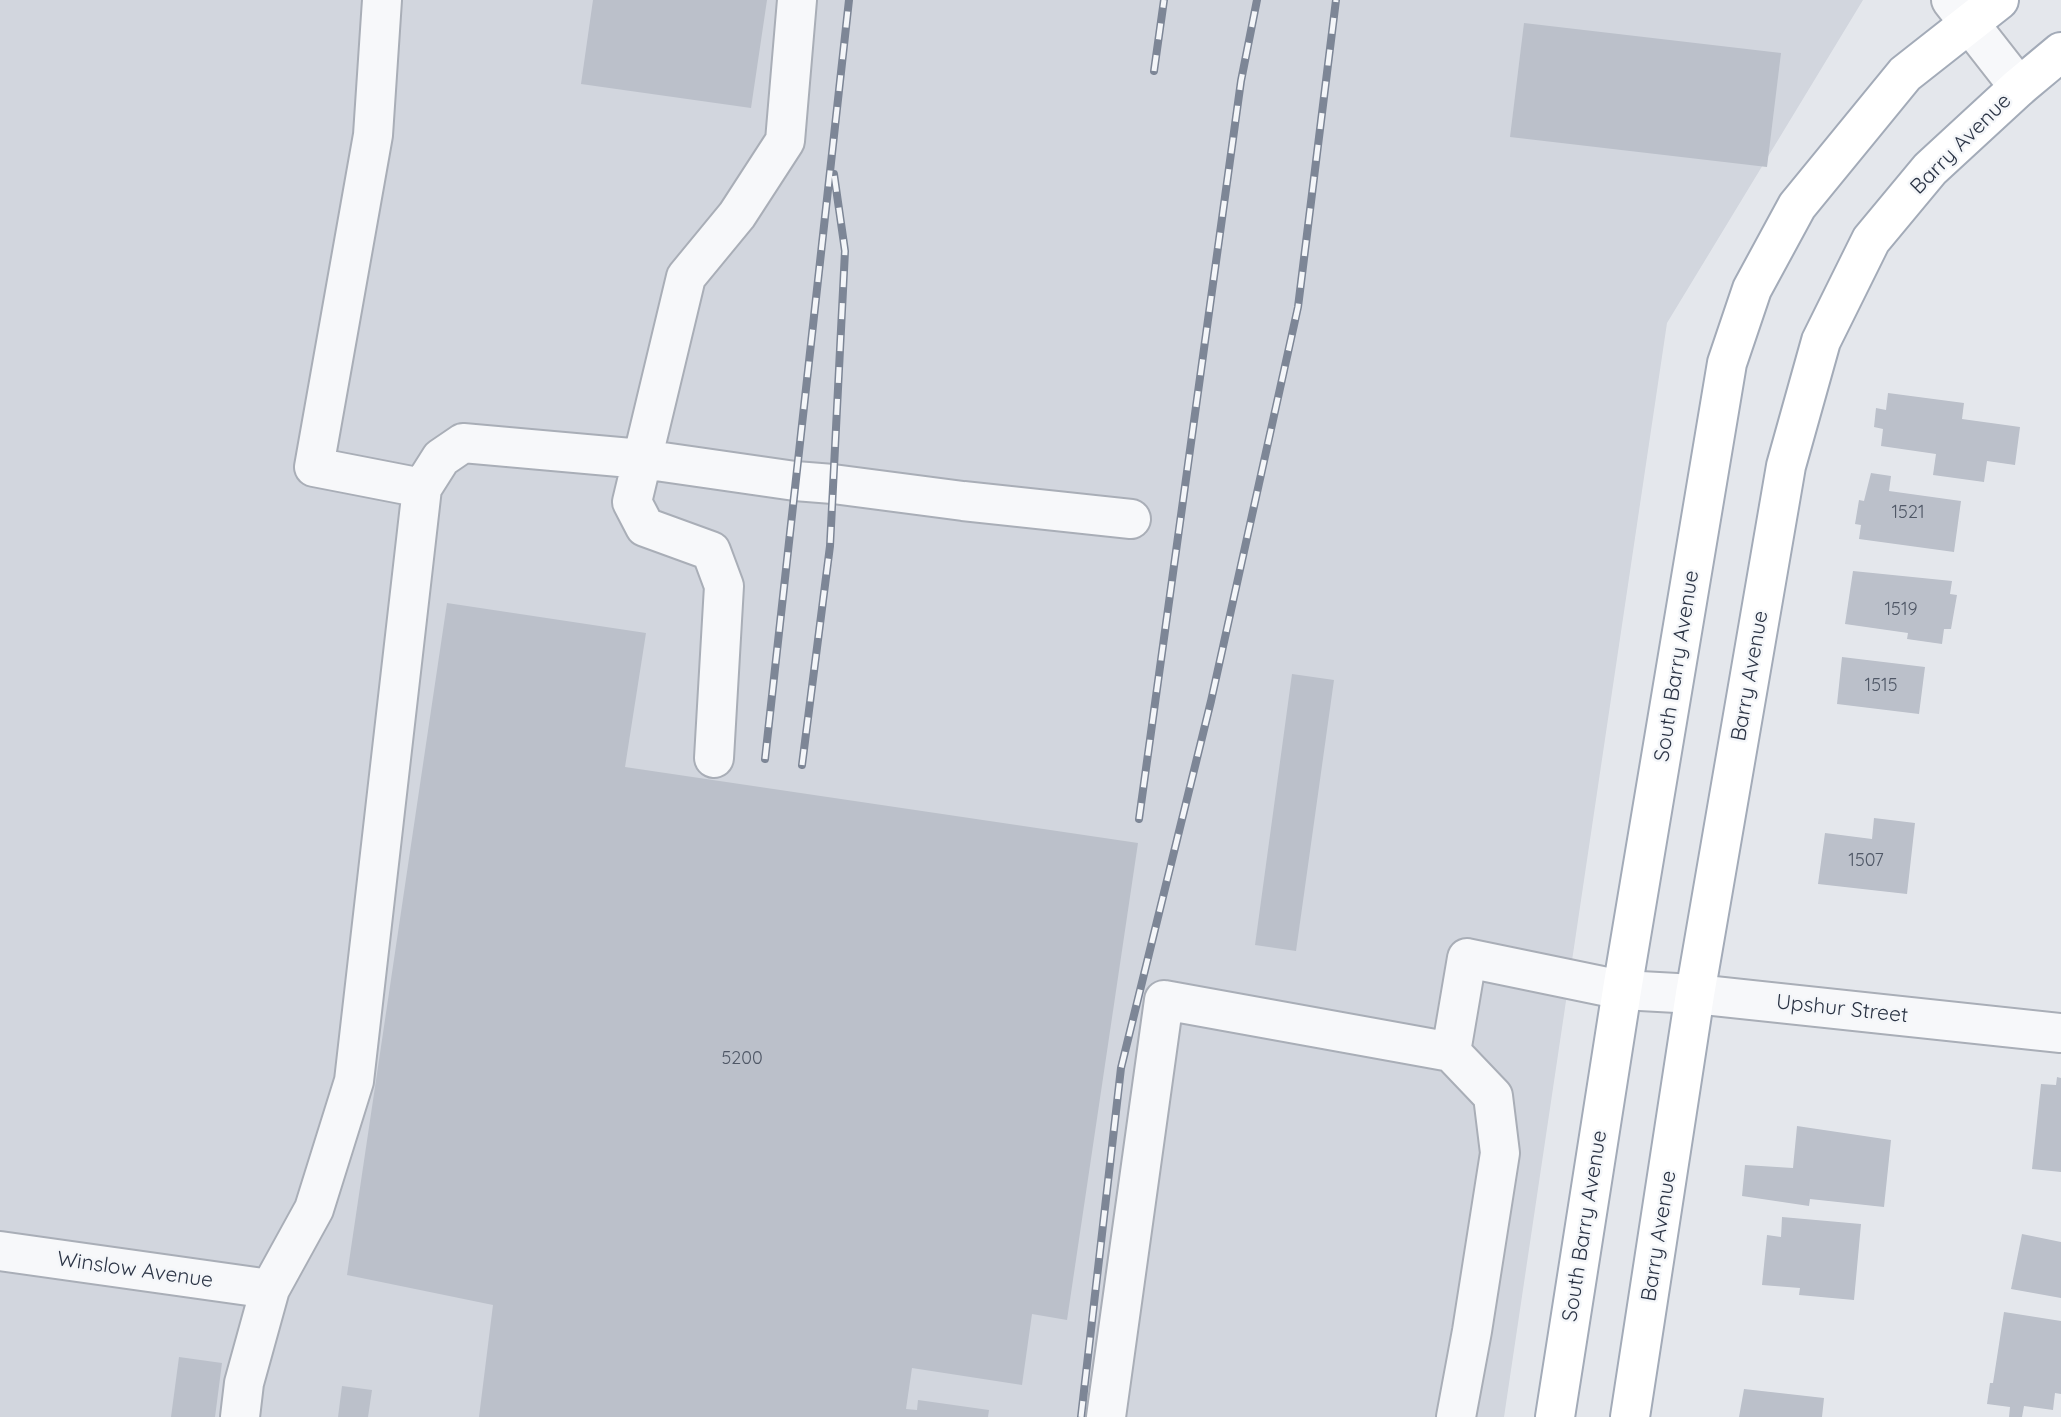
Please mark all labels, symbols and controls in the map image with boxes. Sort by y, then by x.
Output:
street label: Barry Avenue [1905,88,2017,200]
house number: 1521 [1891,502,1925,524]
street label: South Barry Avenue [1649,569,1705,763]
house number: 1519 [1884,599,1918,621]
street label: Barry Avenue [1726,609,1774,743]
house number: 1515 [1865,675,1897,697]
house number: 1507 [1848,850,1884,872]
street label: Upshur Street [1775,990,1909,1028]
house number: 5200 [721,1048,763,1070]
street label: South Barry Avenue [1557,1129,1613,1323]
street label: Barry Avenue [1636,1169,1682,1303]
street label: Winslow Avenue [55,1247,215,1293]

